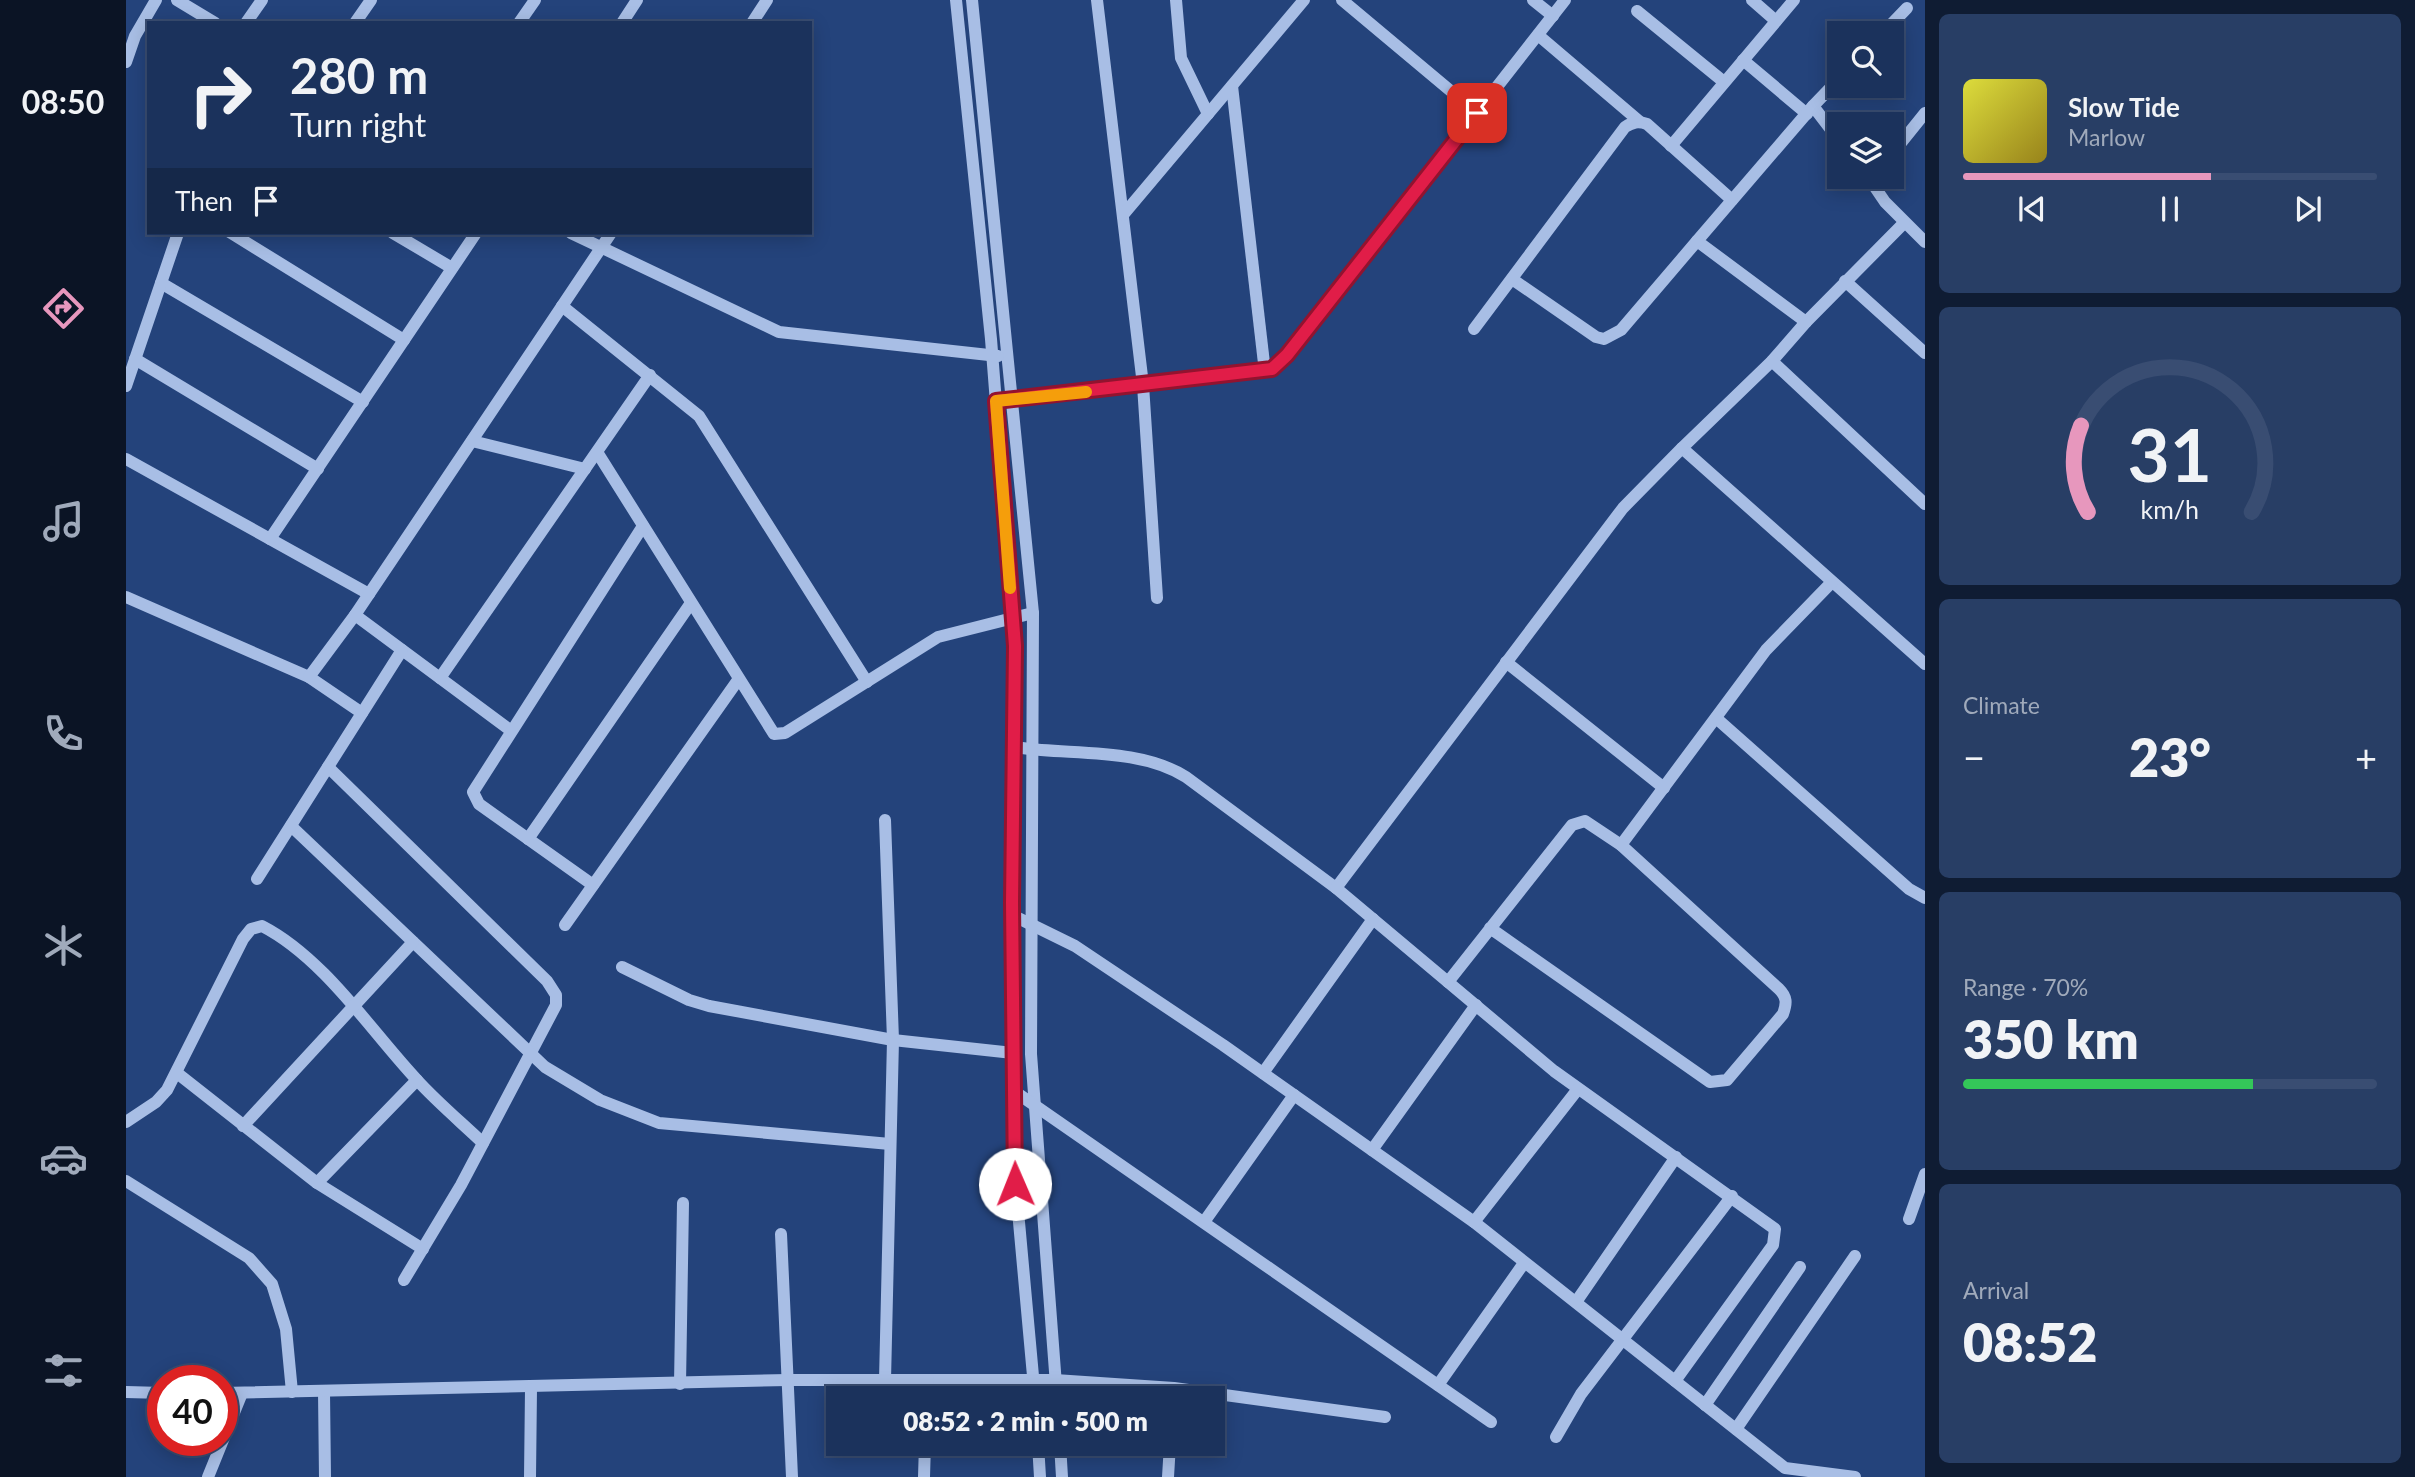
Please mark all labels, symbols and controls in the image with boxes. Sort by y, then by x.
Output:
map controls [1827,21,1904,189]
button: search [1827,21,1904,98]
text: 280 m [290,46,428,104]
icon: right [175,49,266,140]
text: 08:50 [22,82,104,121]
pin [1447,83,1507,143]
text: Slow Tide [2068,91,2180,123]
icon: arrive [1458,94,1496,132]
text: Turn right [290,105,426,144]
button: layers [1827,112,1904,189]
text: Marlow [2068,123,2145,151]
icon: arrive [247,182,285,220]
text: Then [175,185,233,217]
icon: previous [2013,190,2051,228]
icon: pause [2151,190,2189,228]
icon: next [2289,190,2327,228]
icon: directions [39,284,88,333]
text: 31 [2128,410,2212,498]
text: km/h [2141,494,2199,524]
icon: music [39,497,88,546]
text: Climate [1963,691,2040,719]
icon: phone [39,709,88,758]
text: 23° [2129,726,2211,788]
text: − [1963,734,1985,780]
text: + [2355,734,2377,780]
icon: climate [39,921,88,970]
text: Range · 70% [1963,973,2088,1001]
text: 350 km [1963,1008,2139,1070]
icon: car [39,1134,88,1183]
position arrow [978,1147,1052,1221]
text: Arrival [1963,1276,2029,1304]
text: 08:52 [1963,1311,2097,1373]
icon: filters [39,1346,88,1395]
speed limit sign: 40 [147,1365,238,1456]
text: 08:52 · 2 min · 500 m [903,1405,1148,1437]

